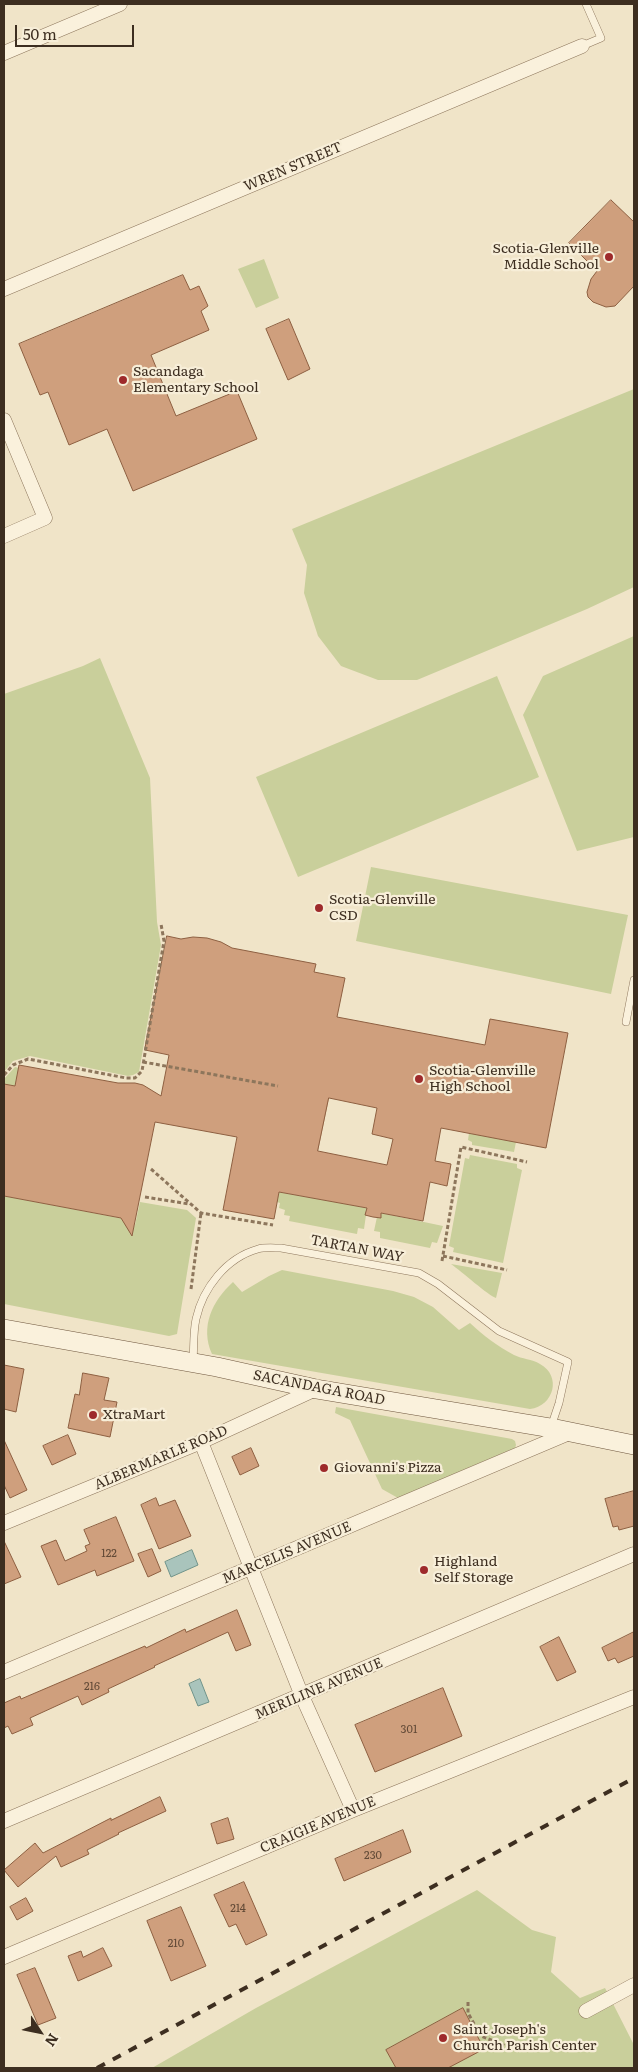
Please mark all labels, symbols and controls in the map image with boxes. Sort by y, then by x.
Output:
scale bar [18,15,136,47]
text: 50 m [23,22,57,45]
street label: WREN STREET [241,139,345,195]
place label: Scotia-Glenville Middle School [493,241,599,274]
marker: Scotia-Glenville Middle School [603,251,615,263]
place label: Sacandaga Elementary School [133,364,259,397]
marker: Sacandaga Elementary School [117,374,129,386]
place label: Scotia-Glenville CSD [329,892,435,924]
marker: Scotia-Glenville CSD [313,902,325,914]
place label: Scotia-Glenville High School [429,1063,535,1096]
marker: Scotia-Glenville High School [413,1073,425,1085]
street label: TARTAN WAY [309,1232,405,1266]
street label: SACANDAGA ROAD [252,1367,386,1409]
place label: XtraMart [103,1407,165,1423]
marker: XtraMart [87,1409,99,1421]
street label: ALBERMARLE ROAD [92,1422,230,1494]
place label: Giovanni's Pizza [334,1460,442,1476]
marker: Giovanni's Pizza [318,1462,330,1474]
street label: MARCELIS AVENUE [220,1518,354,1588]
house number: 122 [101,1547,117,1561]
place label: Highland Self Storage [434,1554,513,1586]
marker: Highland Self Storage [418,1564,430,1576]
street label: MERILINE AVENUE [253,1655,385,1723]
house number: 216 [84,1680,100,1694]
house number: 301 [401,1723,417,1737]
street label: CRAIGIE AVENUE [258,1793,378,1857]
house number: 230 [364,1849,382,1863]
house number: 214 [230,1902,246,1916]
house number: 210 [168,1937,184,1951]
north arrow [15,2007,65,2057]
place label: Saint Joseph's Church Parish Center [453,2022,596,2054]
text: N [41,2030,64,2051]
marker: Saint Joseph's Church Parish Center [437,2032,449,2044]

